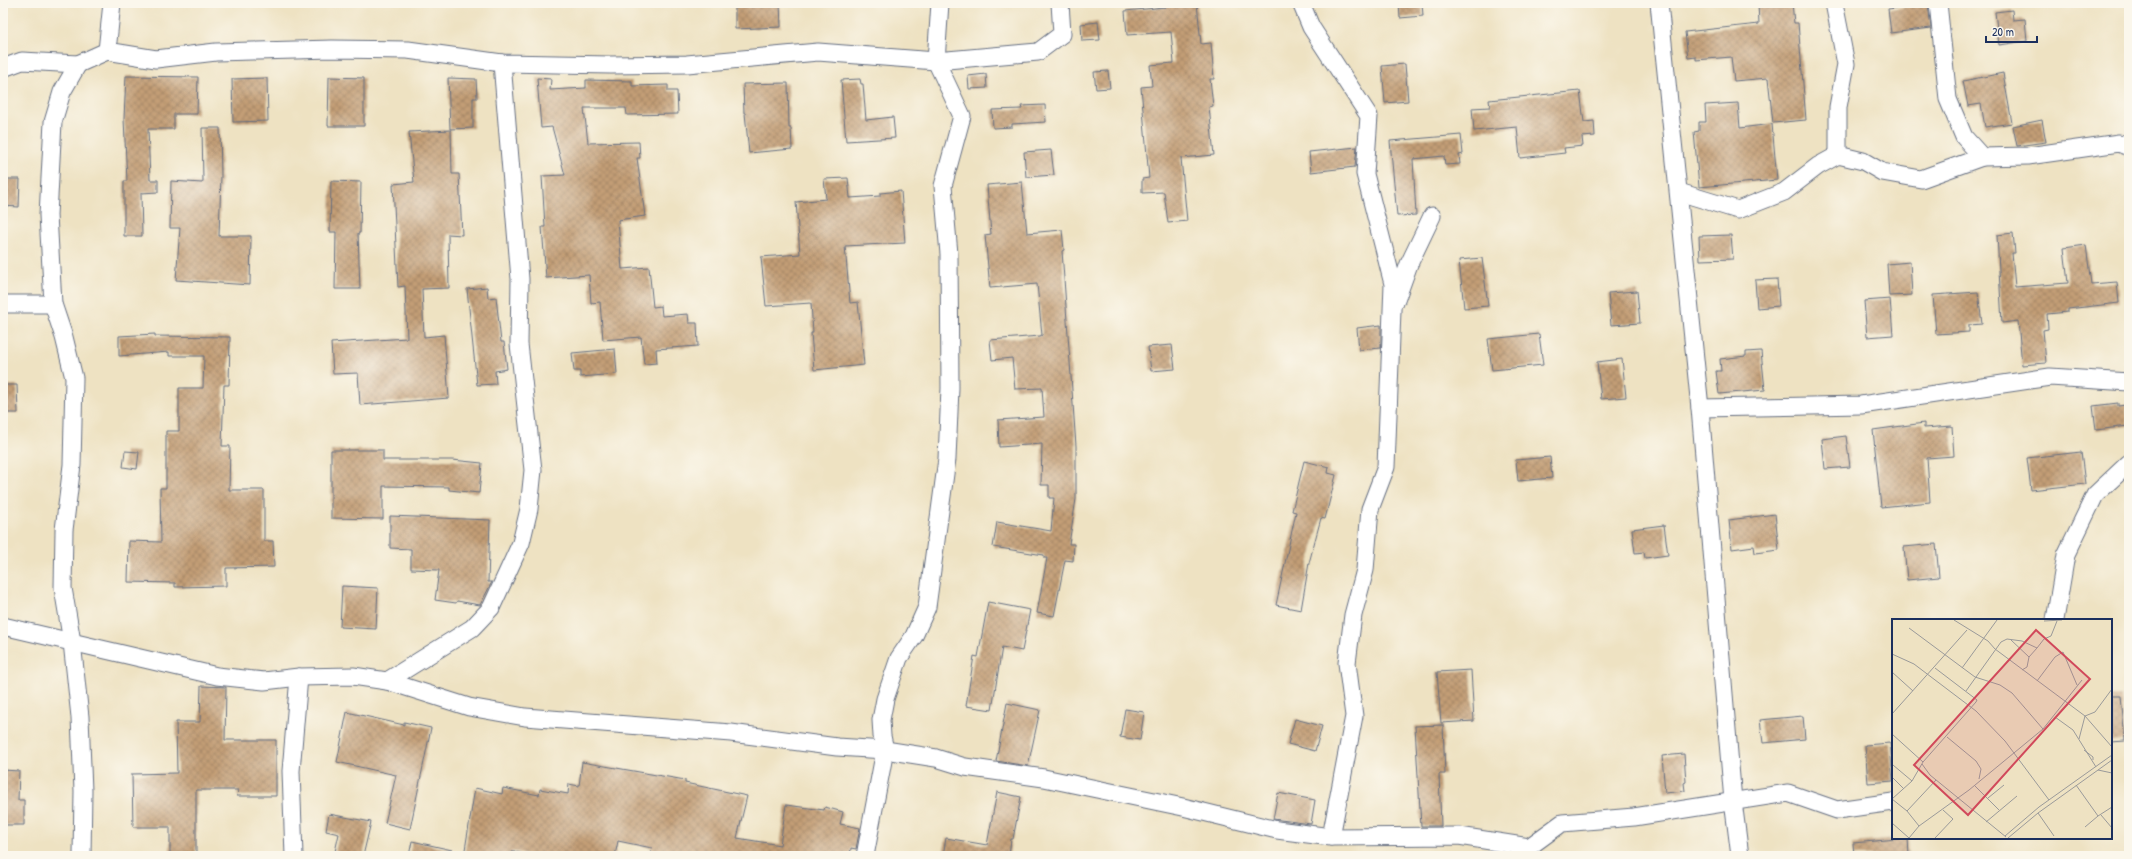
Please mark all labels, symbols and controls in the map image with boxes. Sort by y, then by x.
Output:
scale bar [1986,18,2037,44]
text: 20 m [1992,23,2014,40]
inset map [1892,619,2112,839]

